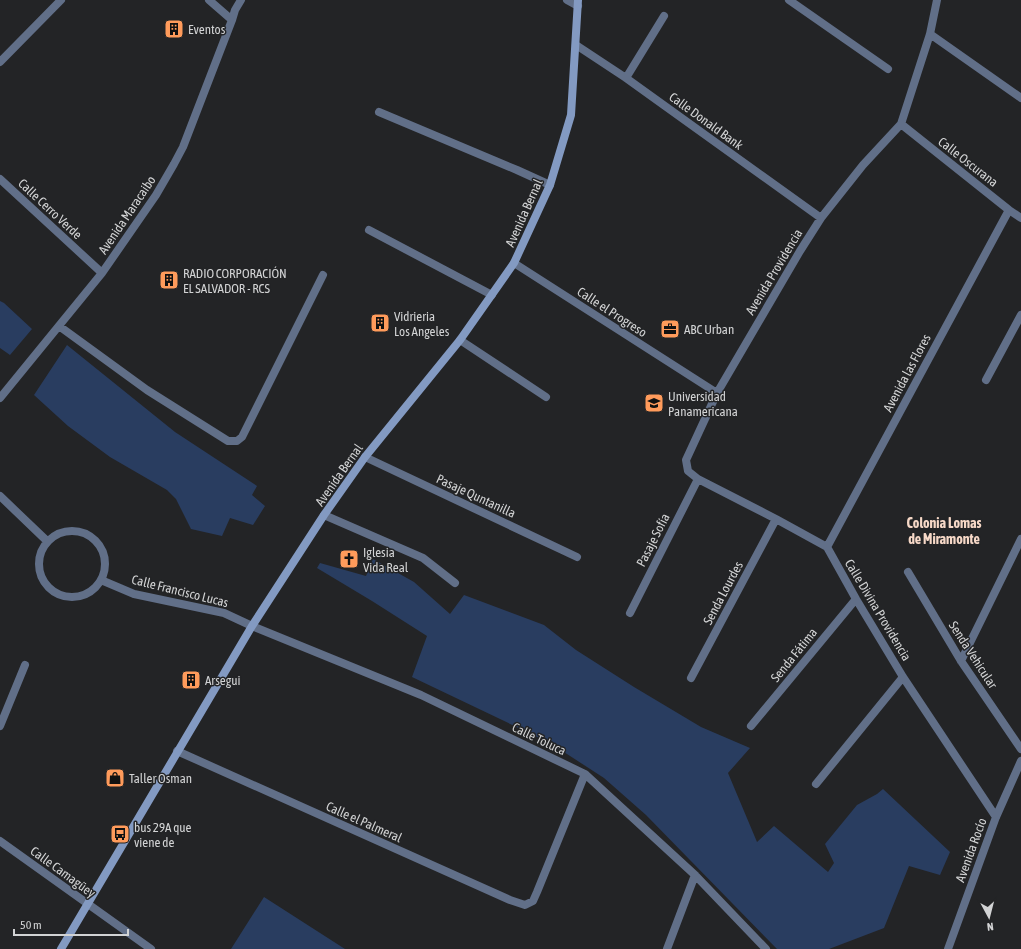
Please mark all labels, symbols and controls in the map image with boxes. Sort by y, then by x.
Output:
building icon: Eventos [163,18,185,40]
place label: Eventos [188,22,226,37]
street label: Calle Donald Bank [666,89,746,153]
street label: Calle Oscurana [935,134,1001,190]
street label: Avenida Maracaibo [95,173,159,257]
street label: Calle Cerro Verde [15,176,85,242]
street label: Avenida Bernal [502,176,546,249]
street label: Avenida Providencia [742,226,806,318]
place label: RADIO CORPORACIÓN EL SALVADOR - RCS [183,266,287,296]
building icon: RADIO CORPORACIÓN EL SALVADOR - RCS [158,269,180,291]
street label: Calle el Progreso [574,284,650,340]
place label: Vidrieria Los Angeles [394,309,450,339]
building icon: Vidrieria Los Angeles [369,312,391,334]
office icon: ABC Urban [659,318,681,340]
place label: ABC Urban [684,322,734,337]
street label: Avenida las Flores [880,331,934,414]
place label: Universidad Panamericana [668,389,738,419]
school or university icon: Universidad Panamericana [643,392,665,414]
street label: Avenida Bernal [312,441,366,509]
street label: Pasaje Quntanilla [434,471,518,521]
street label: Pasaje Sofía [633,511,673,569]
district label: Colonia Lomas de Miramonte [907,515,982,547]
place label: Iglesia Vida Real [363,545,409,575]
church icon: Iglesia Vida Real [338,548,360,570]
street label: Calle Divina Providencia [842,556,914,664]
street label: Senda Lourdes [700,558,746,627]
street label: Calle Francisco Lucas [130,572,230,610]
street label: Senda Vehicular [946,619,1000,692]
street label: Senda Fátima [768,625,820,685]
building icon: Arsegui [180,669,202,691]
place label: Arsegui [205,673,241,688]
street label: Calle Toluca [510,720,568,758]
shop icon: Taller Osman [104,767,126,789]
place label: Taller Osman [129,771,192,786]
street label: Calle el Palmeral [324,799,405,846]
street label: Avenida Rocío [952,816,990,884]
place label: bus 29A que viene de [134,820,192,850]
bus stop icon: bus 29A que viene de [109,823,131,845]
street label: Calle Camagüey [28,843,99,901]
north arrow [969,897,1009,937]
scale bar [14,911,128,937]
text: 50 m [20,918,42,932]
text: N [986,921,994,933]

